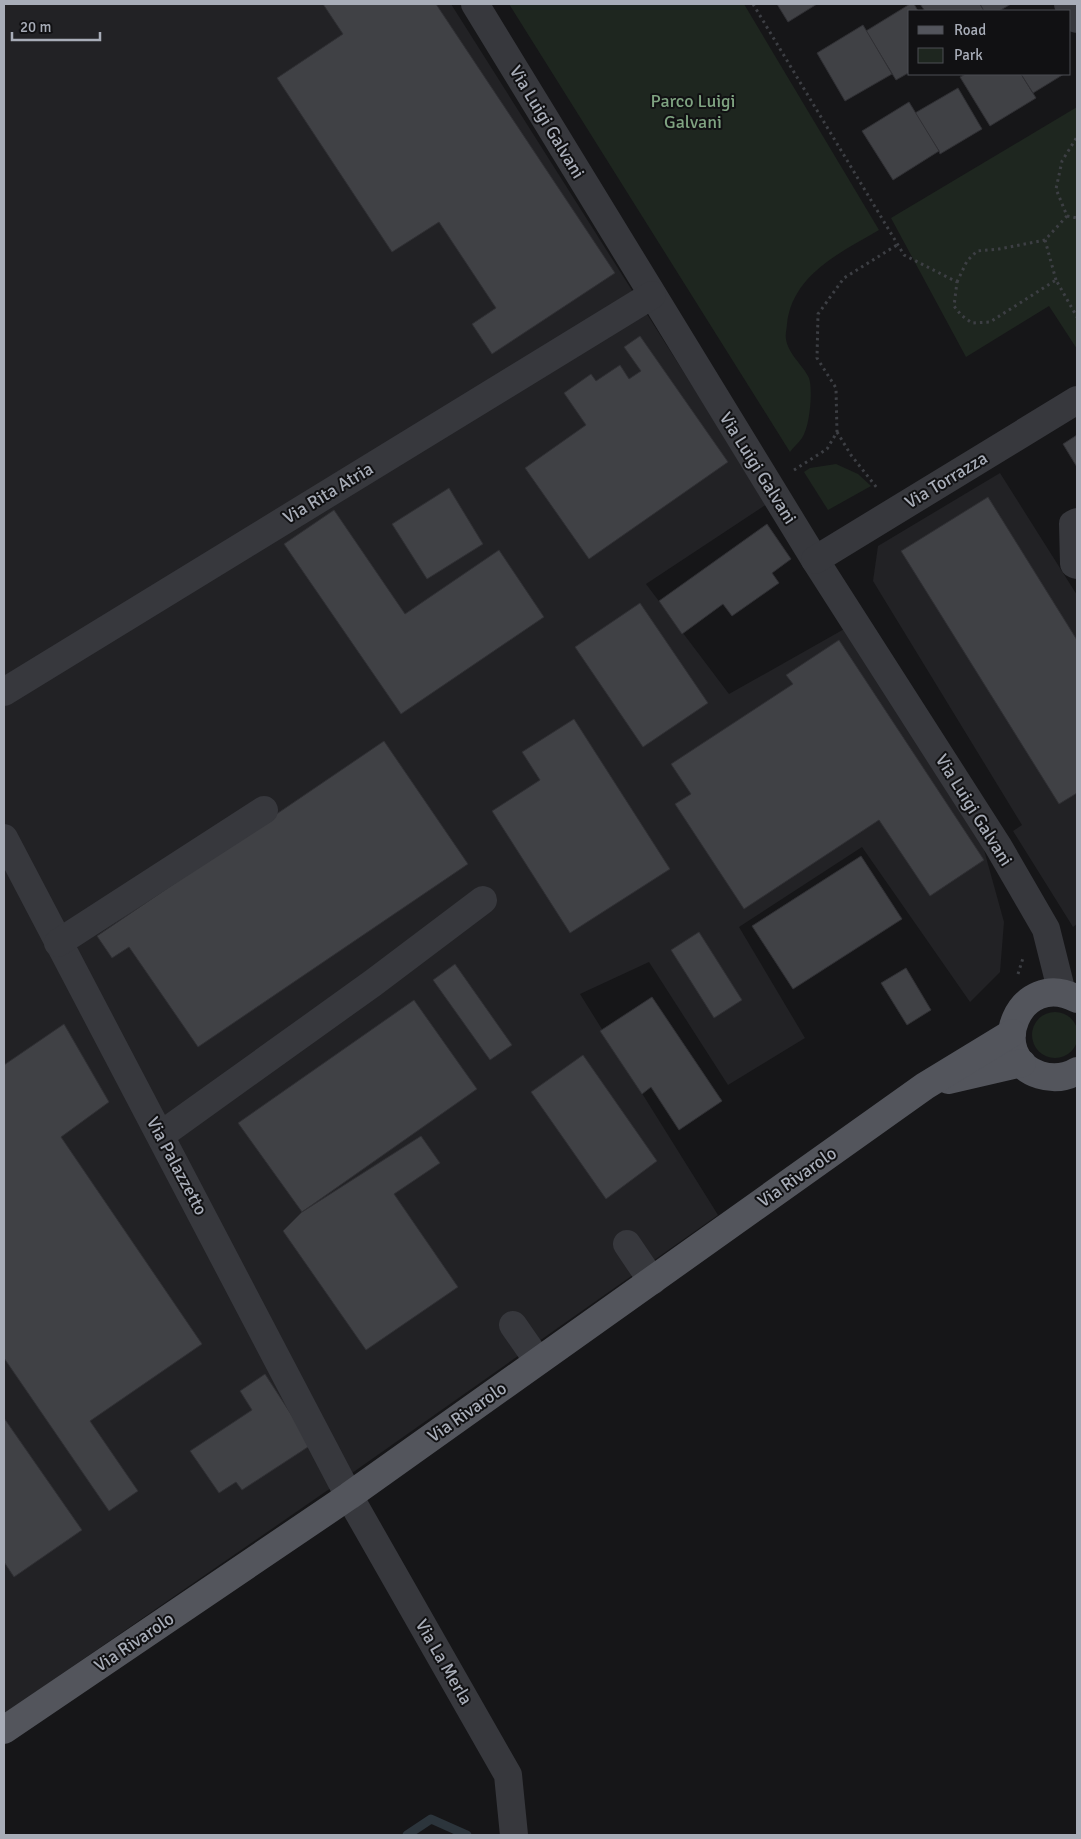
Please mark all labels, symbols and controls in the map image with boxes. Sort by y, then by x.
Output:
scale bar [12,10,100,42]
legend [908,10,1071,75]
text: 20 m [20,18,51,36]
text: Road [954,21,986,39]
text: Park [954,46,983,64]
street label: Via Luigi Galvani [505,61,589,183]
park label: Parco Luigi Galvani [651,90,735,133]
street label: Via Luigi Galvani [715,408,801,528]
street label: Via Torrazza [901,447,991,513]
street label: Via Rita Atria [279,458,377,528]
street label: Via Luigi Galvani [931,750,1017,870]
street label: Via Palazzetto [142,1113,212,1219]
street label: Via Rivarolo [753,1142,841,1212]
street label: Via Rivarolo [423,1377,511,1447]
street label: Via Rivarolo [90,1607,178,1677]
street label: Via La Merla [411,1615,477,1709]

